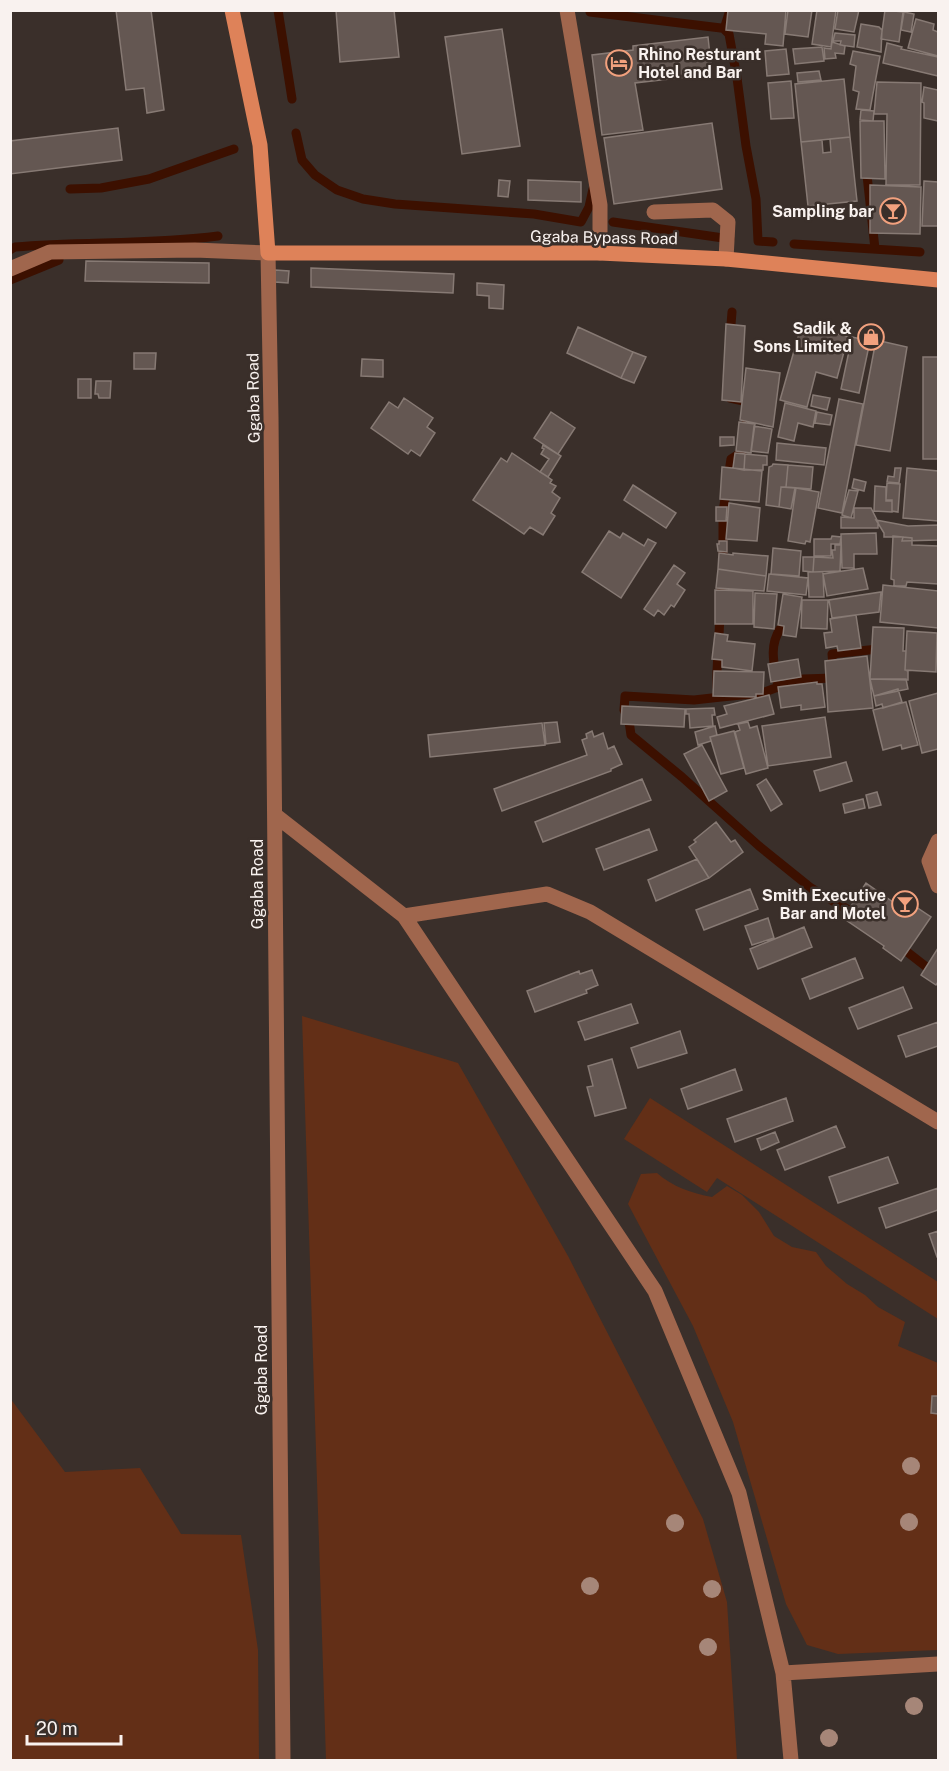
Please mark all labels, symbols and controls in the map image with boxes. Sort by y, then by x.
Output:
place label: Rhino Resturant Hotel and Bar [638,45,761,82]
hotel icon: Rhino Resturant Hotel and Bar [604,48,634,78]
bar icon: Sampling bar [878,196,908,226]
place label: Sampling bar [772,202,874,221]
street label: Ggaba Bypass Road [530,227,678,248]
place label: Sadik & Sons Limited [753,319,852,356]
shop icon: Sadik & Sons Limited [856,322,886,352]
street label: Ggaba Road [243,353,264,443]
street label: Ggaba Road [248,839,267,929]
place label: Smith Executive Bar and Motel [762,886,886,923]
bar icon: Smith Executive Bar and Motel [890,889,920,919]
street label: Ggaba Road [252,1325,271,1415]
scale bar [27,1708,122,1746]
text: 20 m [36,1718,78,1739]

